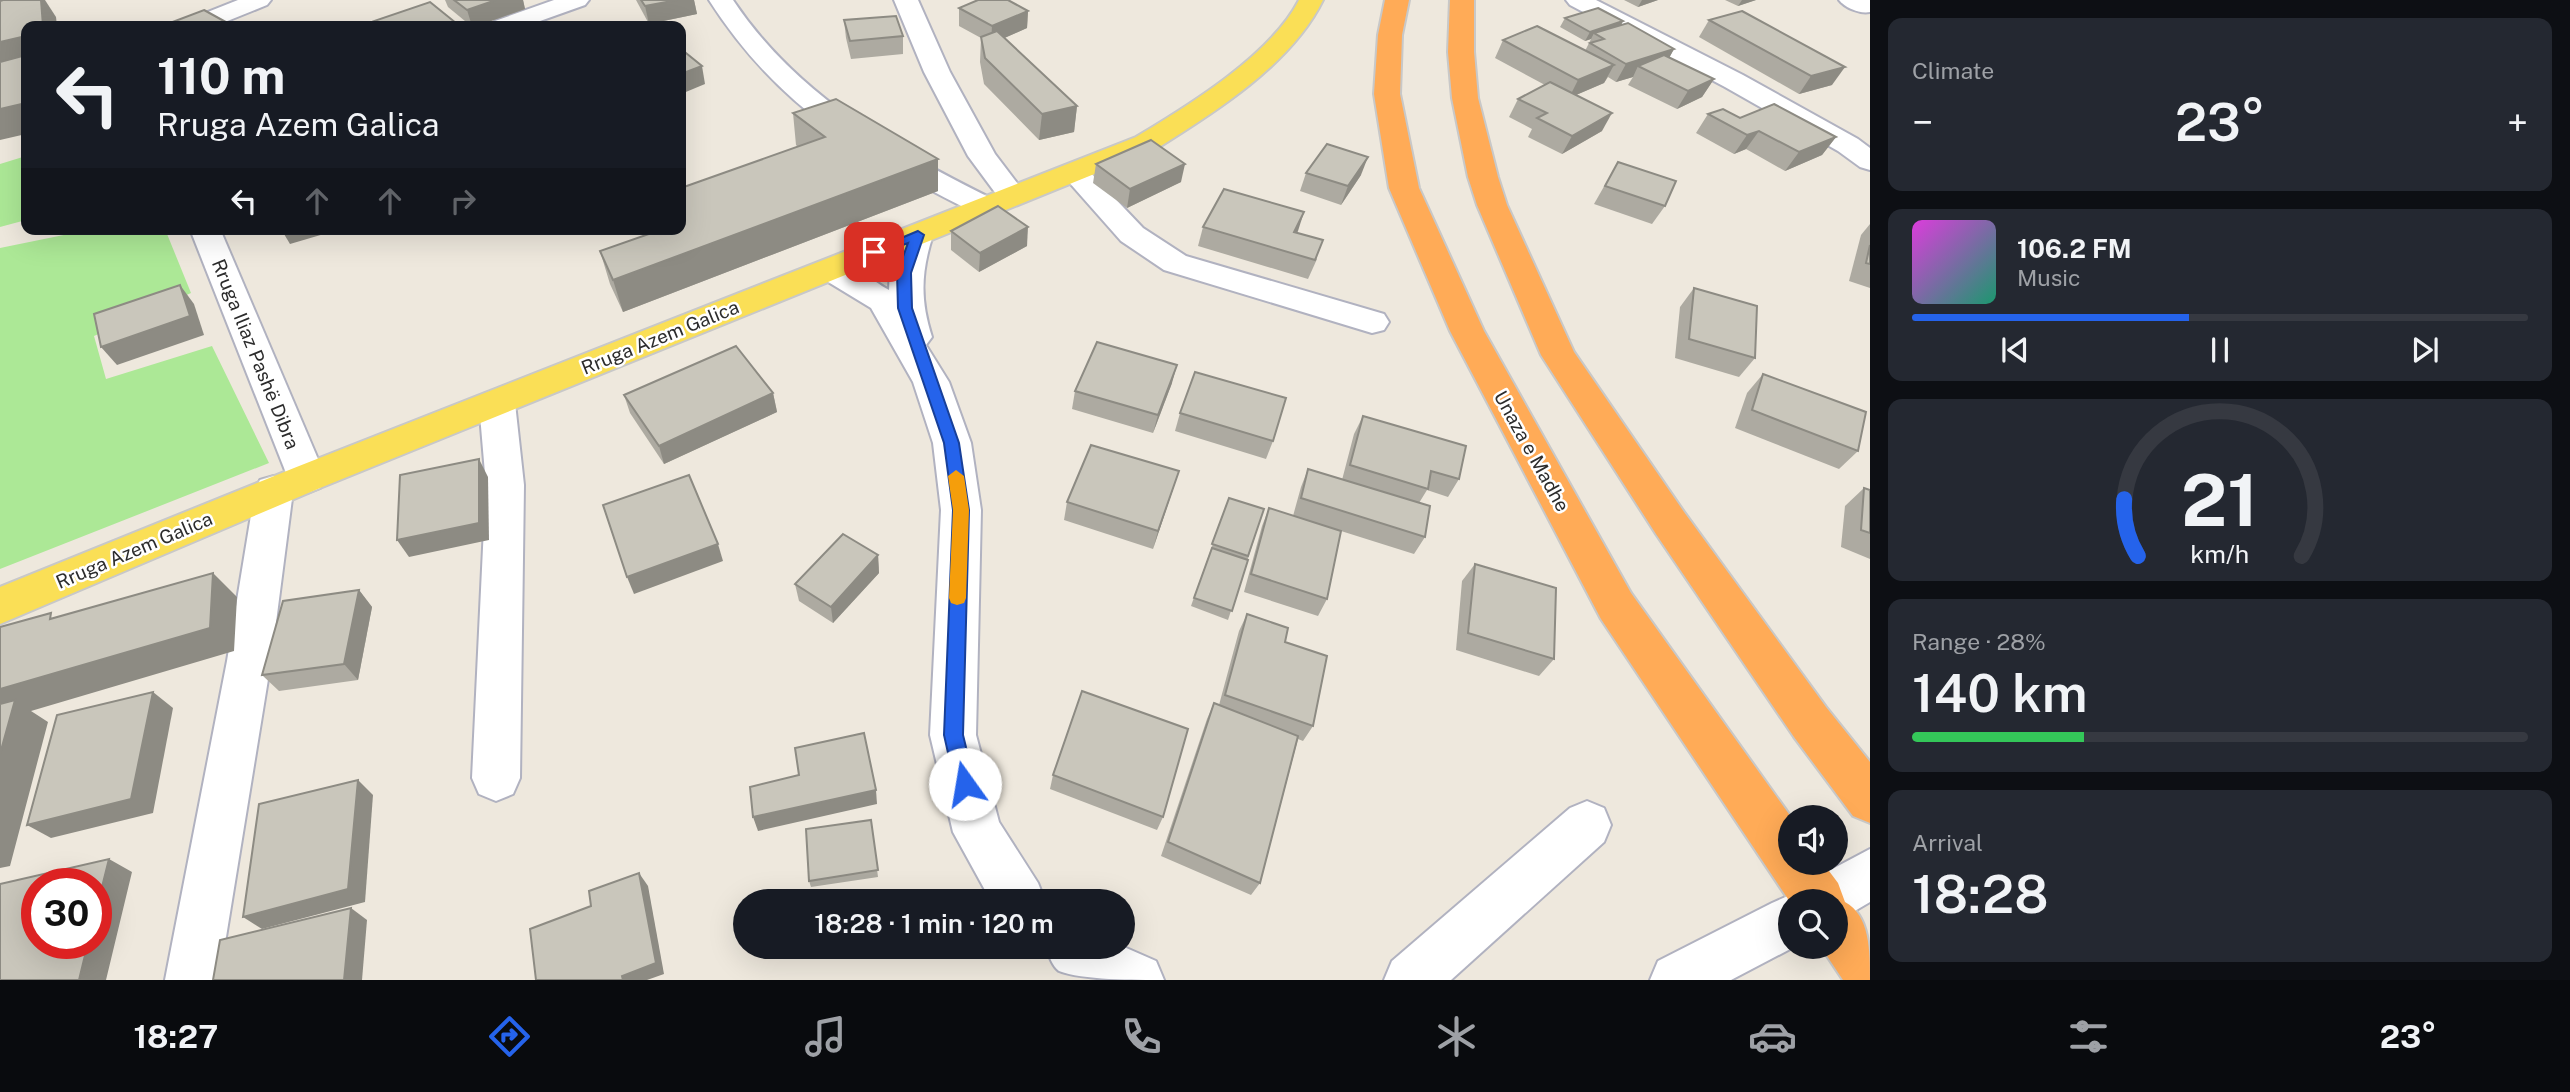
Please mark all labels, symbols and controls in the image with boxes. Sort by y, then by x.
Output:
text: 110 m [157,47,285,105]
icon: left [42,49,133,140]
text: Climate [1912,57,1994,84]
text: 23° [2175,92,2265,153]
text: − [1912,100,1933,145]
text: + [2507,100,2528,145]
text: Rruga Azem Galica [157,106,440,143]
icon: left [225,182,263,220]
icon: ahead [298,182,336,220]
icon: ahead [371,182,409,220]
icon: right [444,182,482,220]
pin [844,222,904,282]
icon: arrive [855,233,893,271]
text: 106.2 FM [2017,233,2132,264]
street label: Rruga Iliaz Pashë Dibra [208,256,304,452]
text: Music [2017,264,2081,291]
street label: Rruga Azem Galica [578,295,742,379]
icon: previous [1996,331,2034,369]
icon: pause [2201,331,2239,369]
icon: next [2406,331,2444,369]
street label: Unaza e Madhe [1490,387,1574,515]
text: 21 [2181,457,2259,542]
street label: Rruga Azem Galica [52,507,216,593]
text: km/h [2191,539,2249,569]
text: Range · 28% [1912,628,2046,655]
text: 140 km [1912,663,2088,724]
position arrow [928,747,1002,821]
map controls [1778,805,1848,959]
button: sound [1778,805,1848,875]
text: Arrival [1912,829,1983,856]
text: 18:28 [1912,864,2049,925]
speed limit sign: 30 [21,868,112,959]
button: search [1778,889,1848,959]
text: 18:28 · 1 min · 120 m [814,908,1054,939]
icon: directions [485,1012,534,1061]
icon: music [801,1012,850,1061]
icon: phone [1117,1012,1166,1061]
icon: climate [1432,1012,1481,1061]
icon: car [1748,1012,1797,1061]
icon: filters [2064,1012,2113,1061]
text: 18:27 [133,1018,218,1055]
text: 23° [2380,1018,2437,1055]

